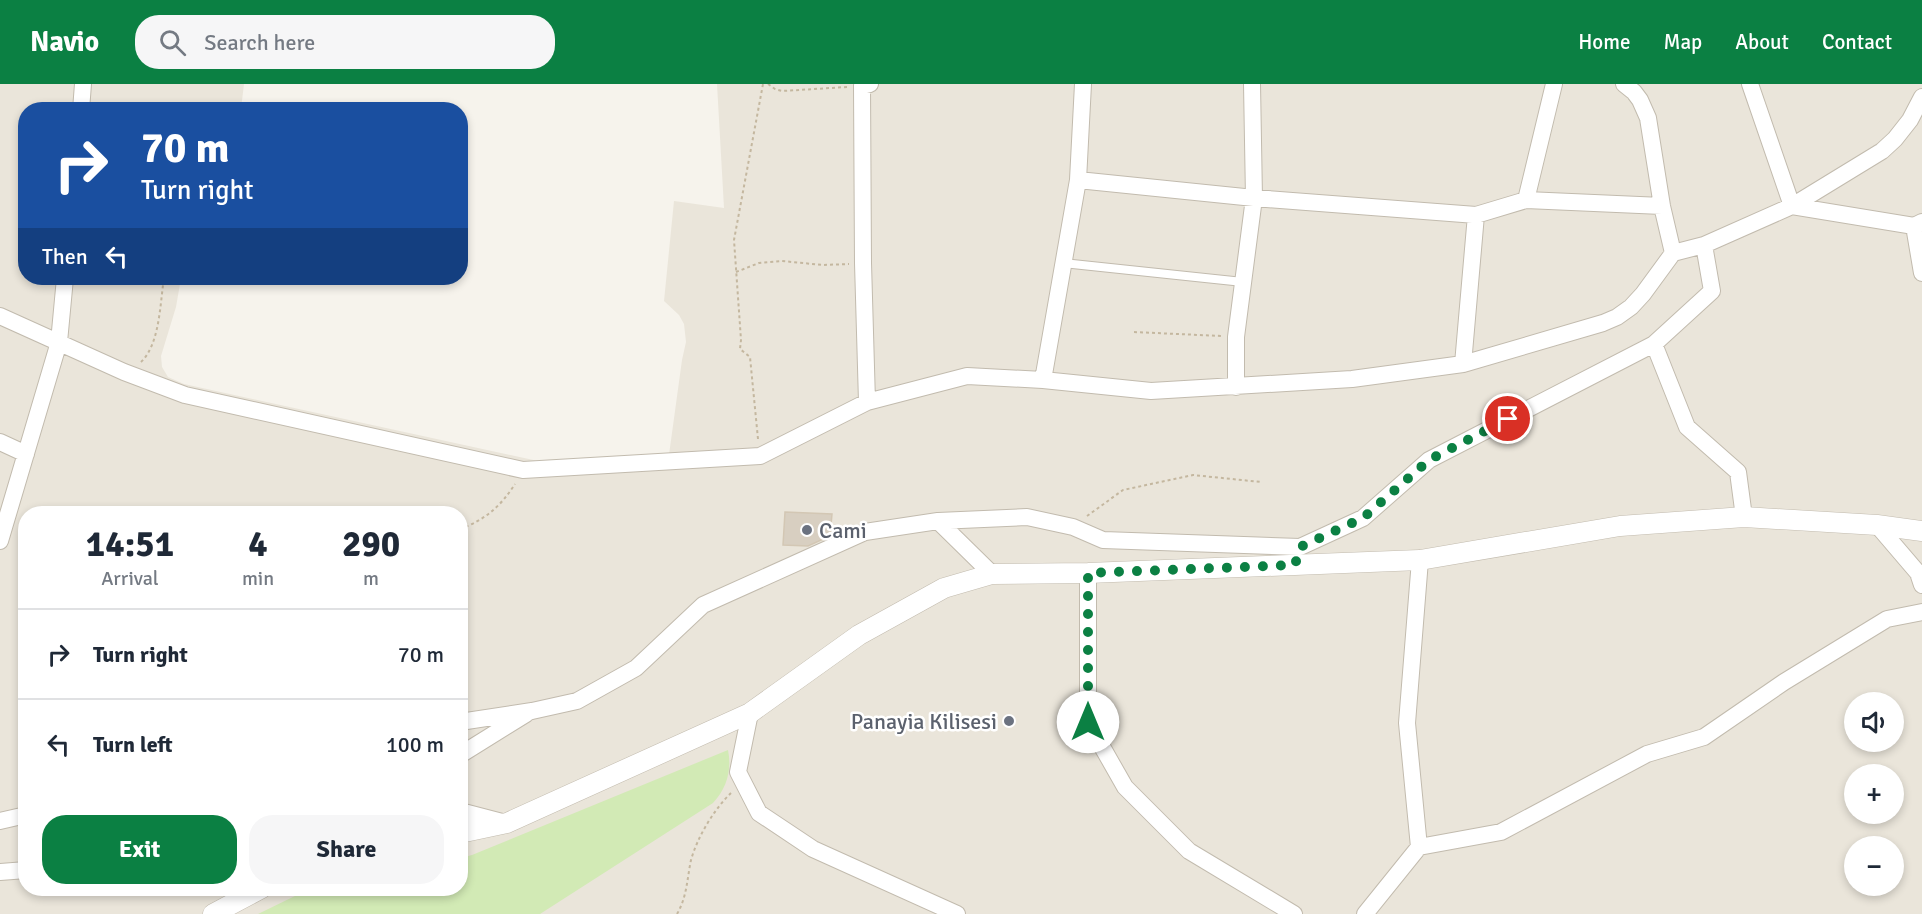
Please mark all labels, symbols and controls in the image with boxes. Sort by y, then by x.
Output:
search box [135,15,555,69]
text: Navio [30,25,99,59]
icon: search [156,26,189,59]
text: Search here [204,29,315,56]
text: Home [1578,29,1631,55]
text: Map [1664,29,1702,55]
text: About [1735,29,1789,55]
text: Contact [1822,29,1892,55]
text: 70 m [141,123,230,174]
icon: right [42,126,120,204]
text: Turn right [141,174,254,207]
icon: left [100,240,133,273]
text: Then [42,243,88,270]
pin [1482,393,1533,444]
icon: arrive [1491,402,1524,435]
place label: Cami [819,517,867,544]
text: 14:51 [86,522,174,567]
text: 4 [248,522,268,567]
text: 290 [342,522,400,567]
marker: Cami [800,523,814,537]
text: Arrival [101,566,159,591]
text: min [242,566,274,591]
text: m [363,566,379,591]
icon: right [42,638,75,671]
text: Turn right [93,641,188,668]
text: 70 m [398,641,444,668]
position arrow [1056,690,1120,754]
map controls [1844,692,1904,896]
button: sound [1844,692,1904,752]
place label: Panayia Kilisesi [851,708,997,735]
marker: Panayia Kilisesi [1002,714,1016,728]
icon: left [42,728,75,761]
text: Turn left [93,731,173,758]
text: 100 m [386,731,444,758]
button: + [1844,764,1904,824]
button: Exit [42,815,237,884]
button: Share [249,815,444,884]
button: − [1844,836,1904,896]

